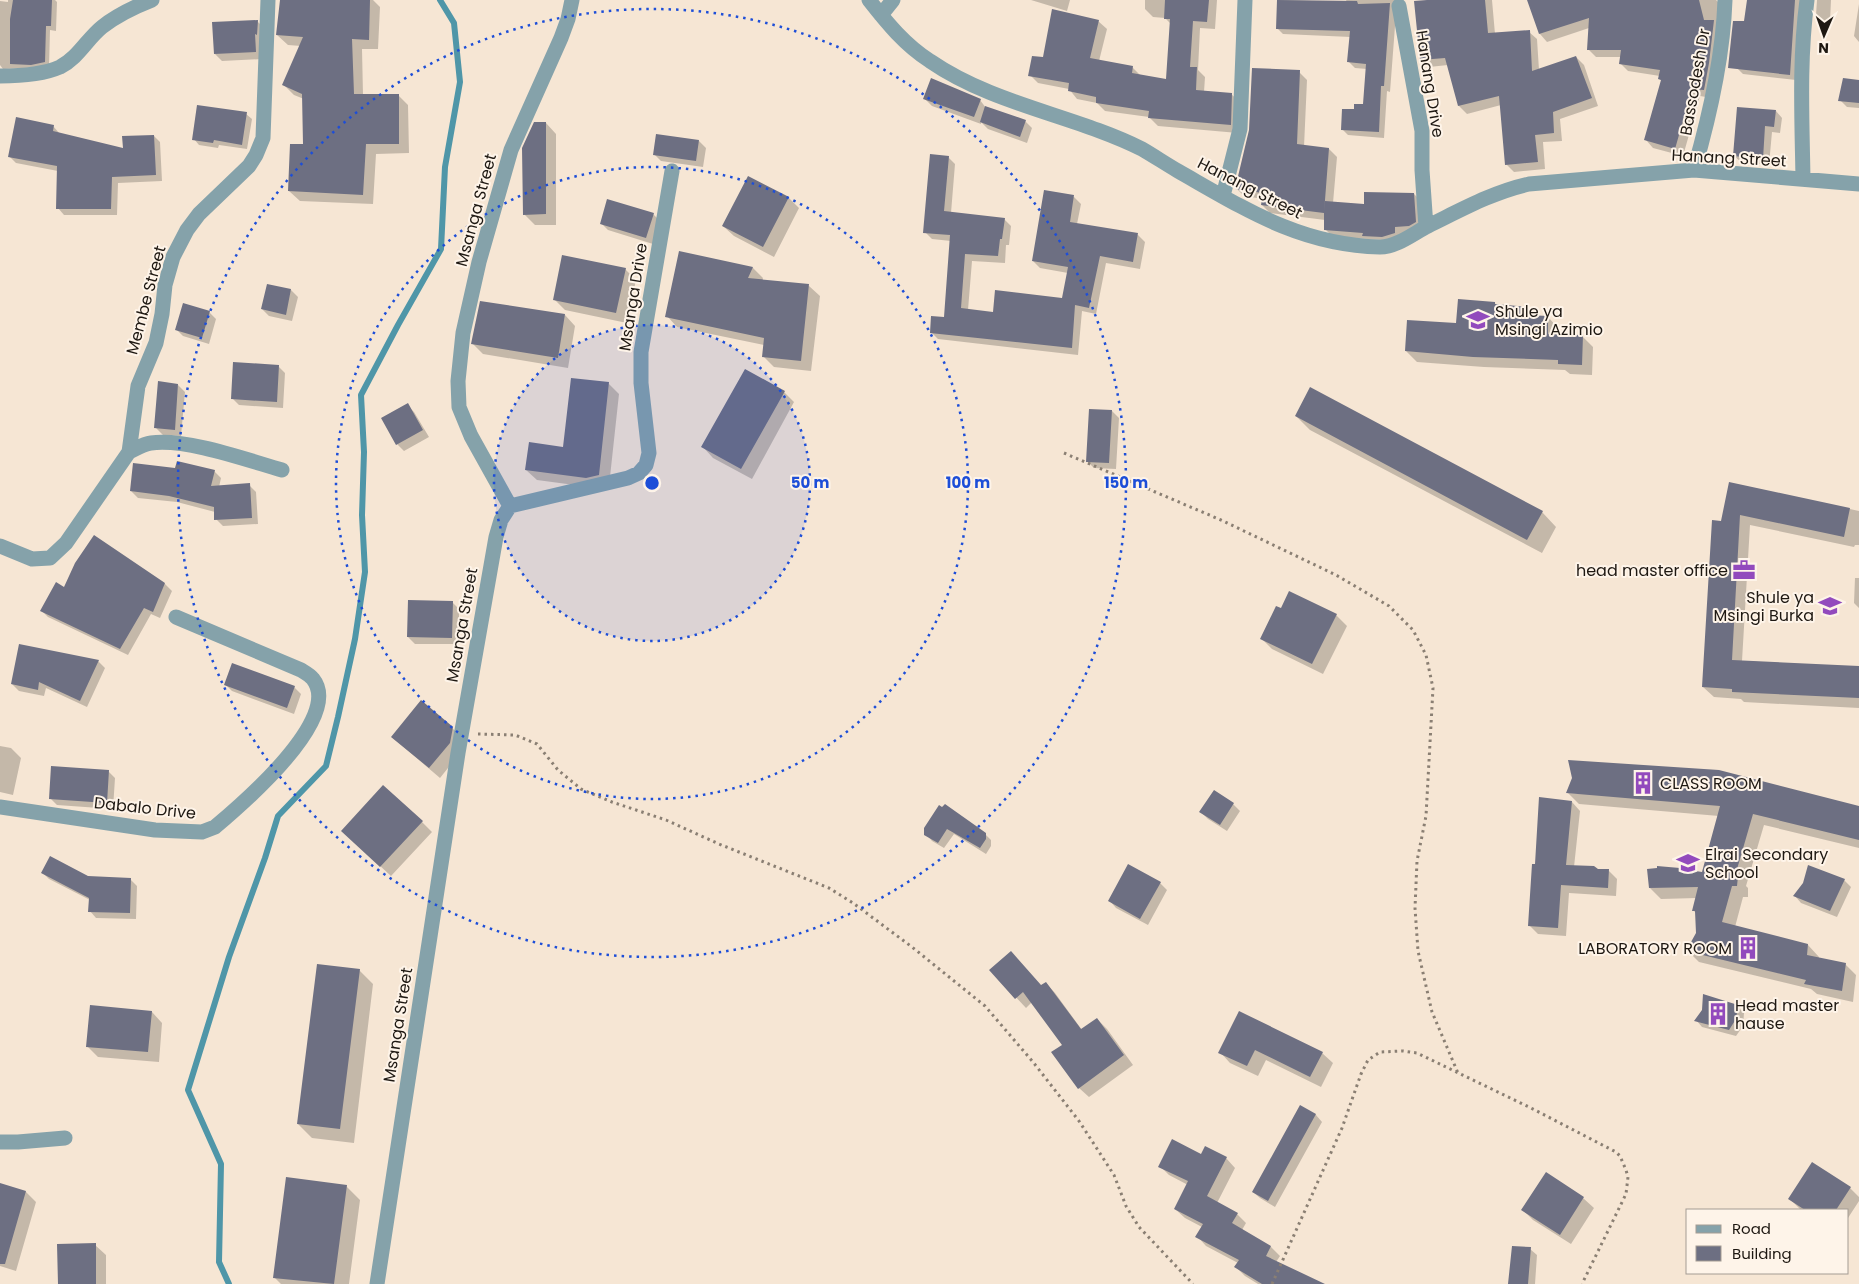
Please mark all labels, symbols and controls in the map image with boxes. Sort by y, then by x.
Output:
north arrow [1799,10,1849,60]
street label: Bassodesh Dr [1674,27,1716,137]
street label: Hanang Drive [1410,29,1450,139]
text: N [1818,38,1829,58]
street label: Hanang Street [1671,144,1787,173]
street label: Msanga Street [450,151,502,269]
street label: Hanang Street [1193,152,1307,224]
street label: Msanga Drive [613,241,653,353]
street label: Membe Street [120,243,172,357]
place label: Shule ya Msingi Azimio [1495,300,1603,341]
school or university icon: Shule ya Msingi Azimio [1465,307,1491,333]
text: 50 m [791,472,829,493]
text: 100 m [946,472,990,493]
text: 150 m [1104,472,1148,493]
centre of rings [643,474,661,492]
office icon: head master office [1731,557,1757,583]
place label: head master office [1576,559,1728,582]
street label: Msanga Street [441,566,483,684]
place label: Shule ya Msingi Burka [1714,586,1814,627]
school or university icon: Shule ya Msingi Burka [1817,593,1843,619]
building icon: CLASS ROOM [1630,770,1656,796]
place label: CLASS ROOM [1660,772,1762,795]
street label: Dabalo Drive [93,791,197,825]
place label: Elrai Secondary School [1705,843,1828,884]
school or university icon: Elrai Secondary School [1675,850,1701,876]
building icon: LABORATORY ROOM [1735,935,1761,961]
place label: LABORATORY ROOM [1578,937,1732,960]
street label: Msanga Street [378,966,418,1084]
place label: Head master hause [1735,994,1839,1035]
building icon: Head master hause [1705,1001,1731,1027]
legend [1686,1209,1849,1274]
text: Road [1732,1218,1771,1239]
text: Building [1732,1243,1792,1264]

